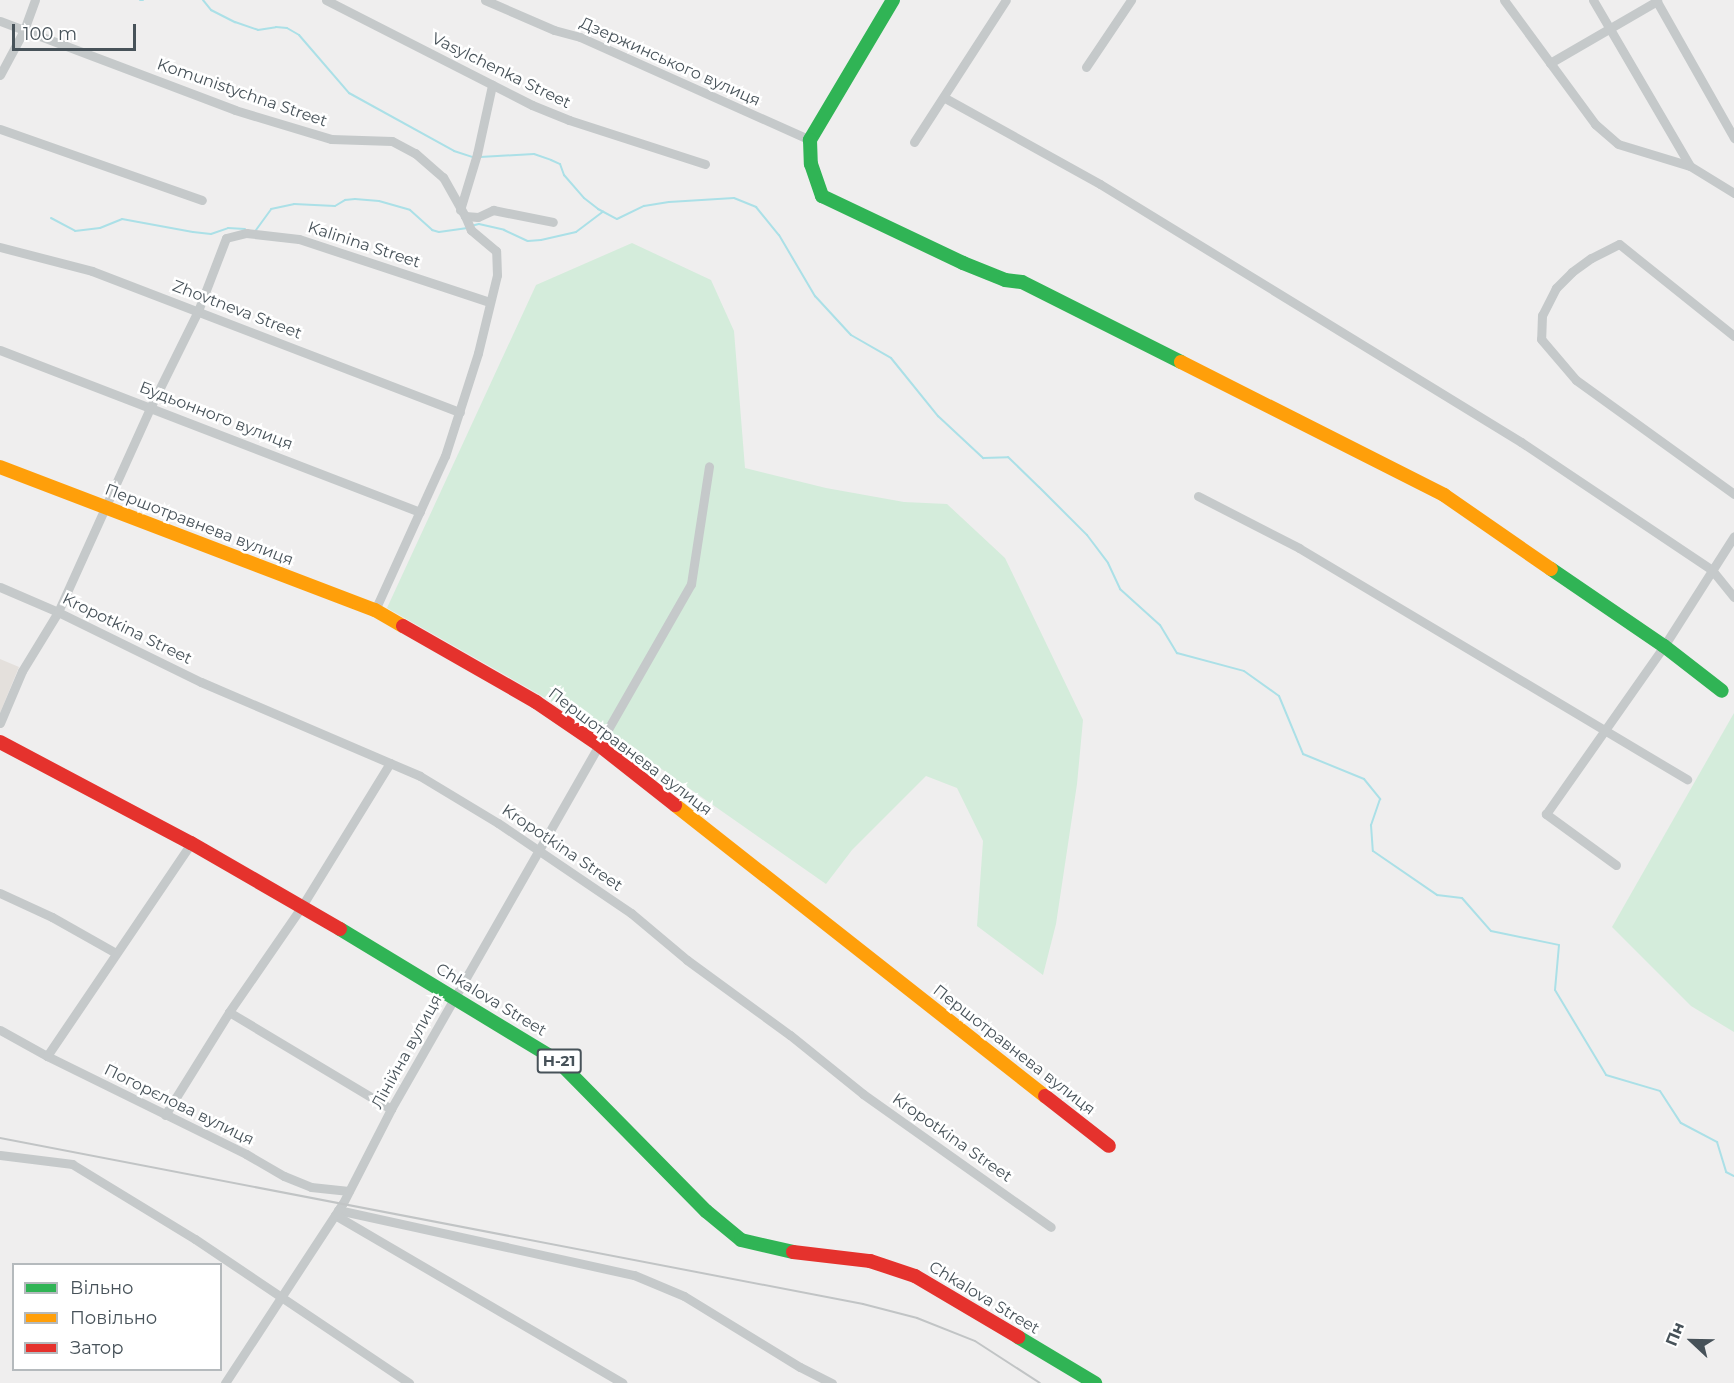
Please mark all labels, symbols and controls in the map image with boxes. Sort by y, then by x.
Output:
scale bar [15,12,140,50]
street label: Дзержинського вулиця [577,13,763,111]
text: 100 m [23,23,77,45]
street label: Vasylchenka Street [428,29,574,113]
street label: Komunistychna Street [154,55,330,131]
street label: Kalinina Street [305,218,423,272]
street label: Zhovtneva Street [170,276,304,344]
street label: Будьонного вулиця [137,378,295,454]
street label: Першотравнева вулиця [102,480,296,570]
street label: Kropotkina Street [59,589,195,669]
street label: Першотравнева вулиця [544,684,716,820]
street label: Kropotkina Street [498,800,626,896]
street label: Chkalova Street [432,959,550,1041]
street label: Першотравнева вулиця [929,981,1099,1119]
street label: Лінійна вулиця [368,992,446,1112]
road number: Н-21 [536,1049,582,1073]
street label: Погорєлова вулиця [101,1060,257,1150]
street label: Kropotkina Street [889,1090,1015,1186]
street label: Chkalova Street [925,1257,1043,1339]
legend [12,1263,222,1371]
text: Вільно [70,1277,134,1299]
text: Повільно [70,1307,157,1329]
north arrow [1662,1311,1722,1371]
text: Пн [1662,1319,1688,1349]
text: Затор [70,1337,124,1359]

